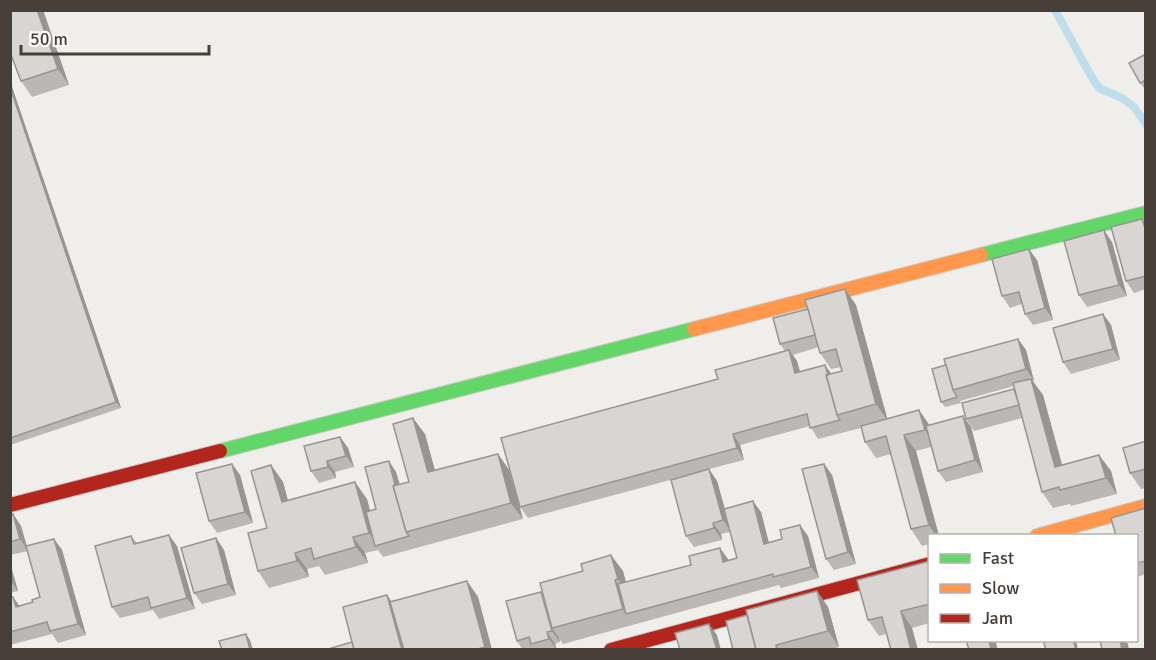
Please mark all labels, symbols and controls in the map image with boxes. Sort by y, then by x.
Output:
scale bar [21,18,208,56]
text: 50 m [30,28,68,50]
legend [928,534,1138,642]
text: Fast [982,547,1014,569]
text: Slow [982,577,1019,599]
text: Jam [982,607,1013,629]

